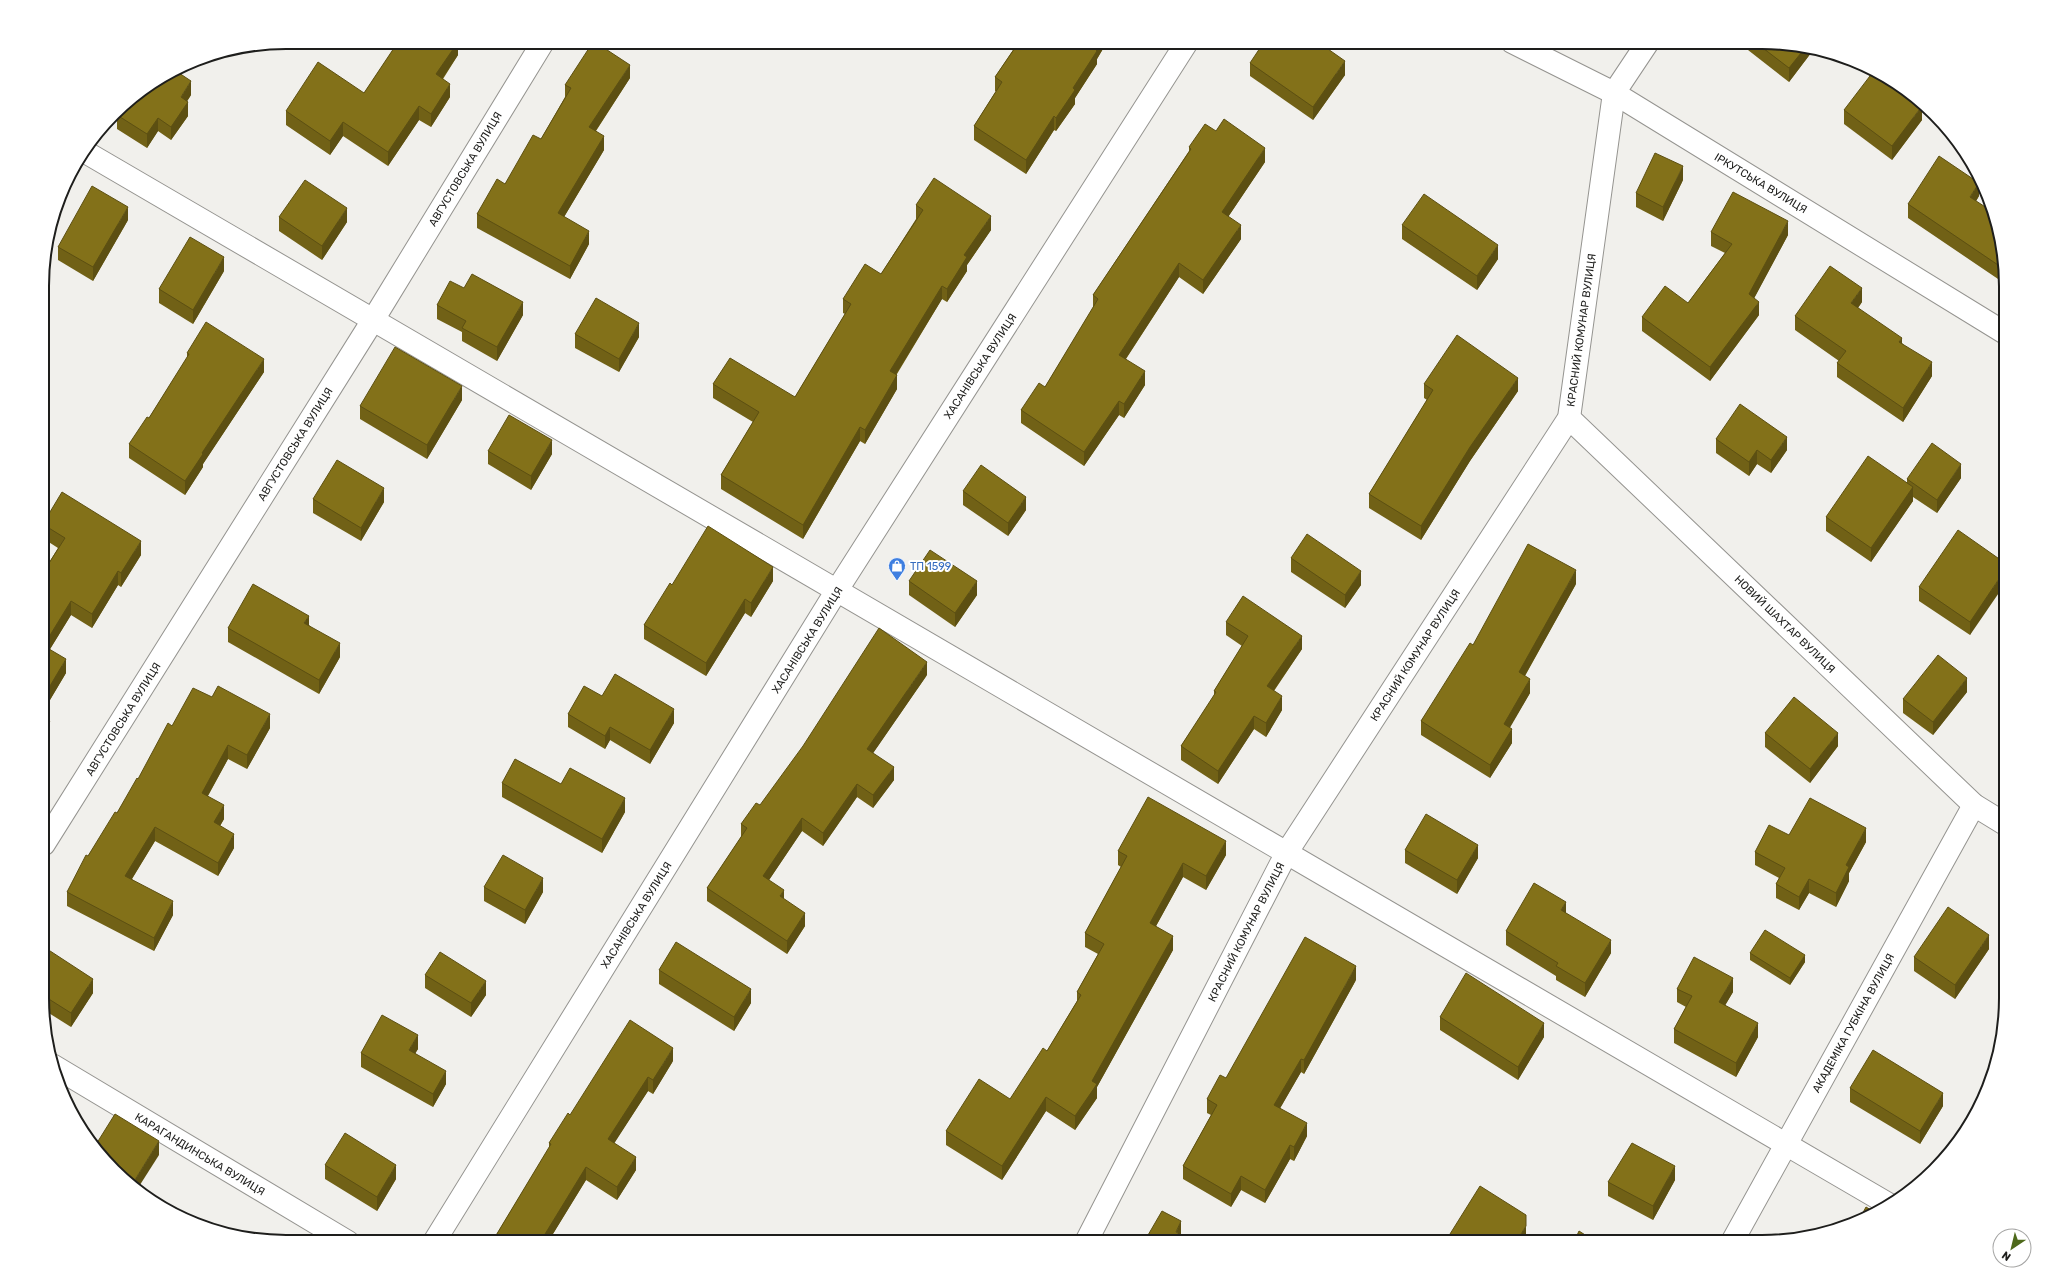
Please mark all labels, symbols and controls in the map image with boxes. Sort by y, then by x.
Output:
street label: АВГУСТОВСЬКА ВУЛИЦЯ [426,110,505,229]
street label: ІРКУТСЬКА ВУЛИЦЯ [1712,151,1809,216]
street label: КРАСНИЙ КОМУНАР ВУЛИЦЯ [1564,253,1599,408]
street label: ХАСАНІВСЬКА ВУЛИЦЯ [941,311,1019,421]
street label: АВГУСТОВСЬКА ВУЛИЦЯ [255,385,336,503]
shop icon: ТП 1599 [887,556,907,581]
place label: ТП 1599 [910,560,951,573]
street label: НОВИЙ ШАХТАР ВУЛИЦЯ [1732,573,1838,676]
street label: ХАСАНІВСЬКА ВУЛИЦЯ [769,585,846,696]
street label: КРАСНИЙ КОМУНАР ВУЛИЦЯ [1368,587,1463,724]
street label: АВГУСТОВСЬКА ВУЛИЦЯ [83,660,164,778]
street label: ХАСАНІВСЬКА ВУЛИЦЯ [598,860,675,971]
street label: КРАСНИЙ КОМУНАР ВУЛИЦЯ [1206,860,1287,1004]
street label: АКАДЕМІКА ГУБКІНА ВУЛИЦЯ [1810,951,1897,1095]
street label: КАРАГАНДИНСЬКА ВУЛИЦЯ [132,1110,267,1198]
north arrow [1992,1228,2032,1268]
text: N [2000,1248,2014,1263]

